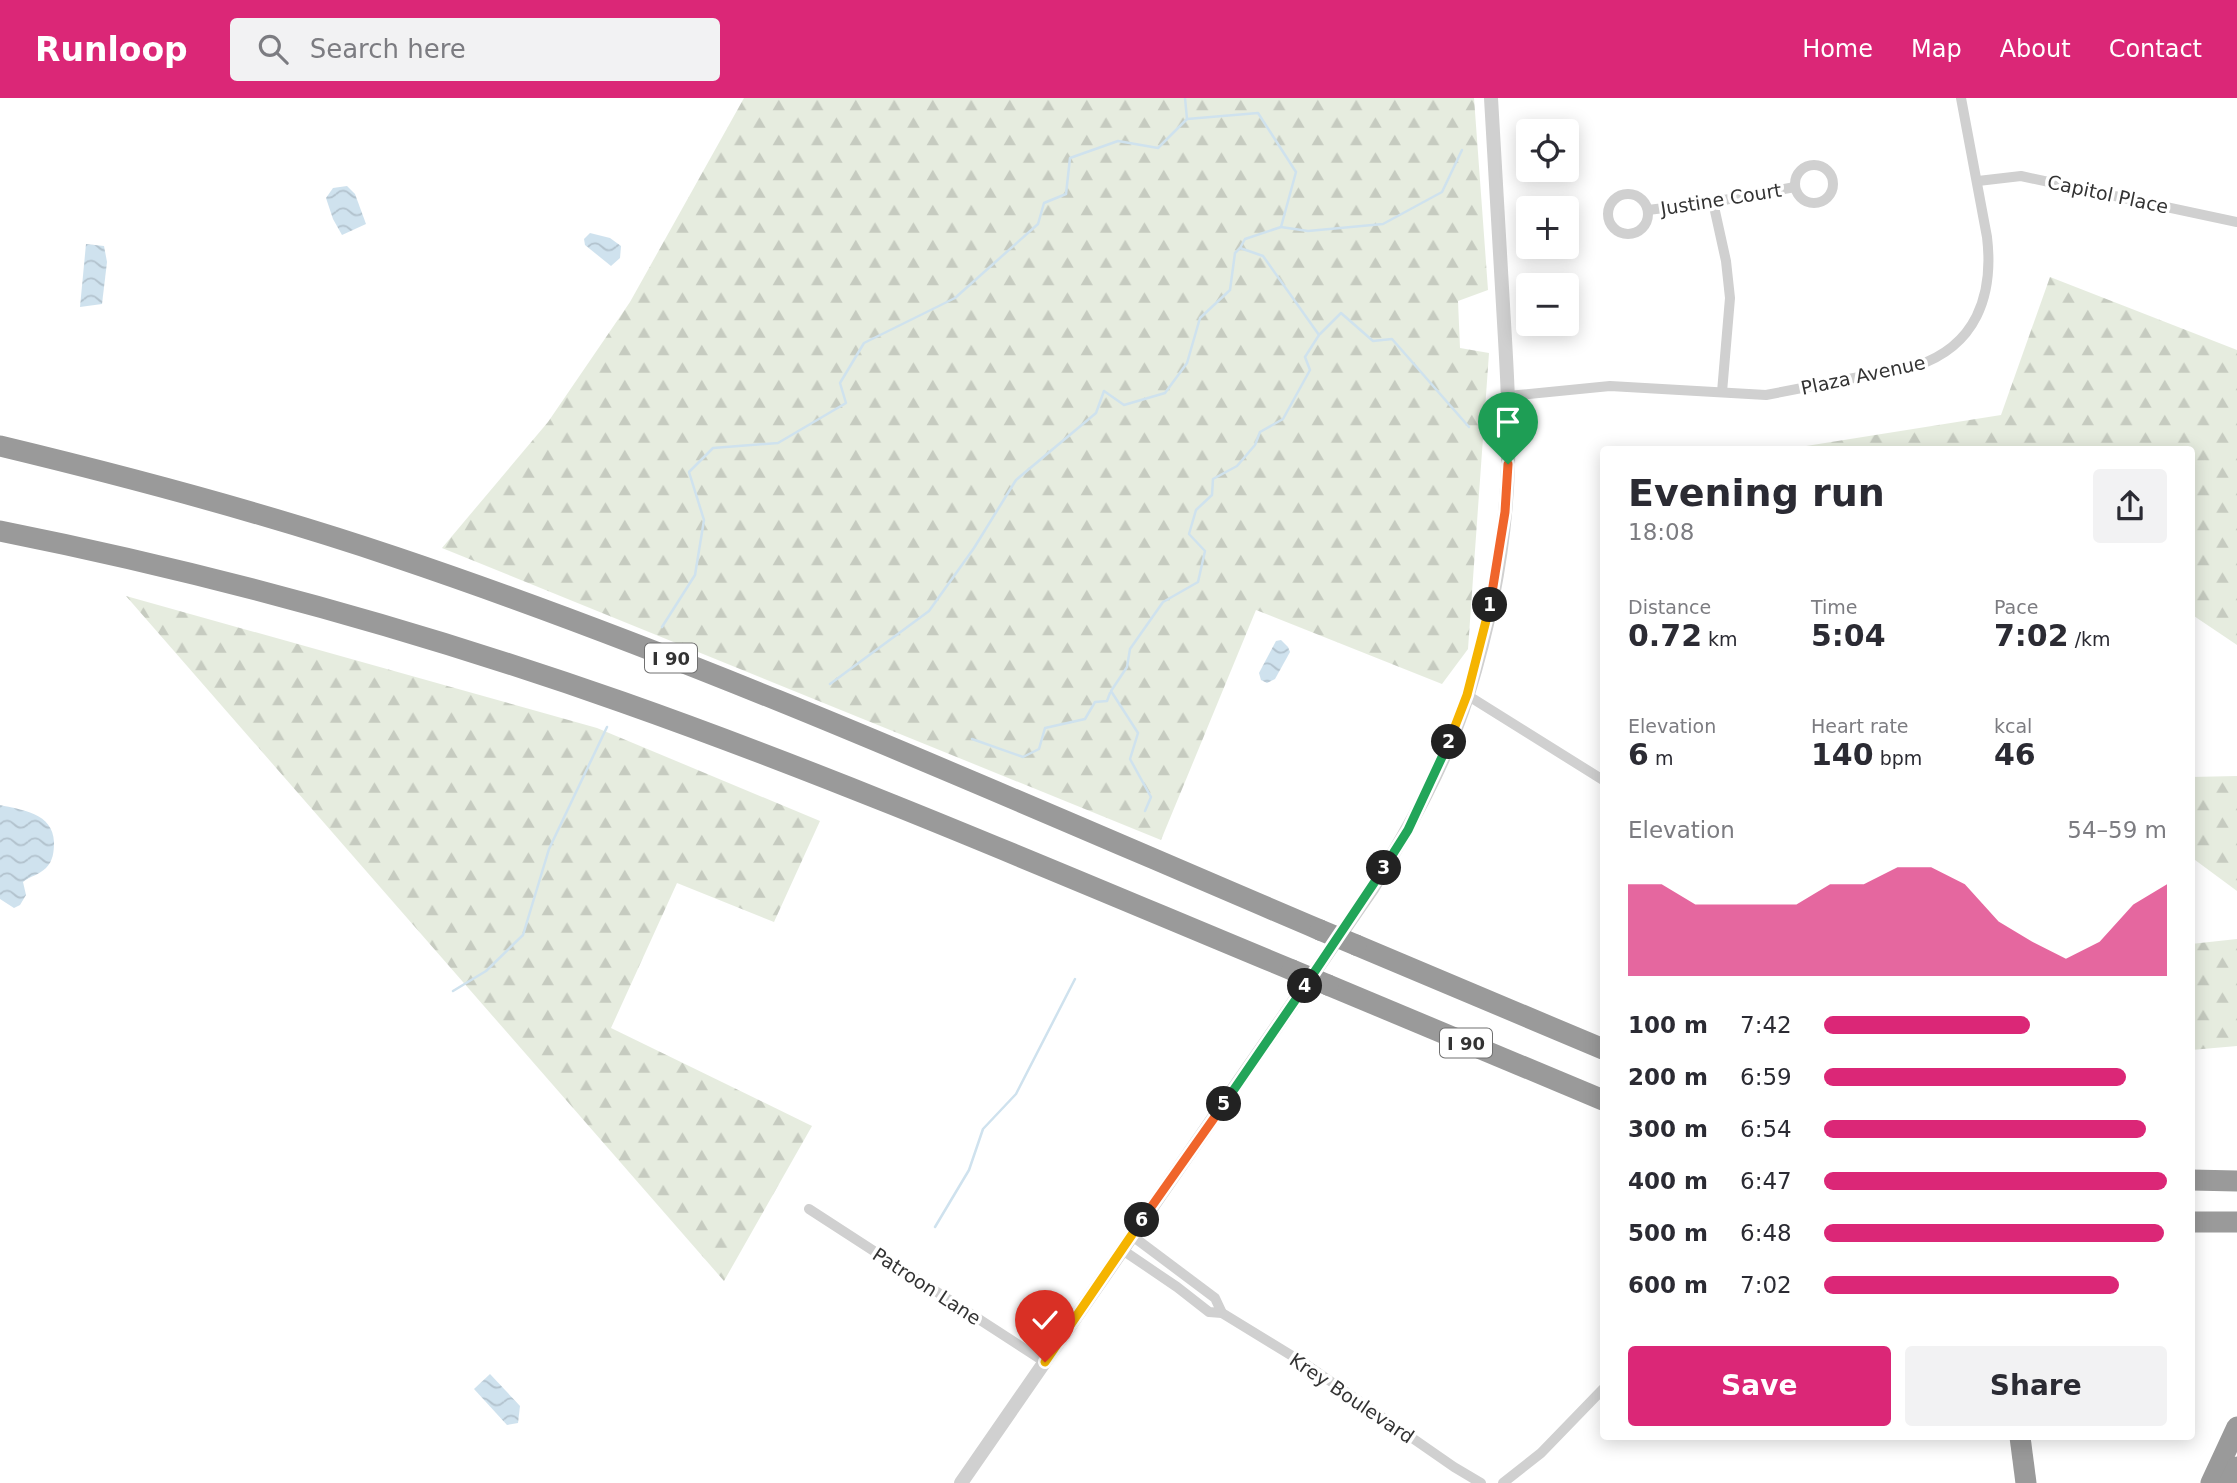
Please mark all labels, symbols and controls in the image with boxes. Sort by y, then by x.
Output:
search box [230,18,720,81]
text: Runloop [35,30,188,69]
icon: search [254,30,292,68]
text: Search here [310,34,466,64]
text: Home [1802,35,1873,63]
text: Map [1911,35,1962,63]
text: About [2000,35,2071,63]
text: Contact [2109,35,2202,63]
map controls [1516,119,1579,336]
button: locate [1516,119,1579,182]
street label: Capitol Place [2045,170,2171,218]
street label: Justine Court [1658,179,1783,220]
button: + [1516,196,1579,259]
button: − [1516,273,1579,336]
street label: Plaza Avenue [1799,351,1927,399]
pin [1478,392,1538,464]
icon: arrive [1489,403,1527,441]
button: share [2093,469,2167,543]
text: Evening run [1628,471,1885,515]
text: 18:08 [1628,519,1694,545]
pin: 1 [1472,588,1508,622]
text: 1 [1483,593,1496,615]
text: Distance [1628,596,1711,618]
text: Time [1811,596,1858,618]
text: Pace [1994,596,2038,618]
text: 0.72 [1628,618,1702,653]
text: 5:04 [1811,618,1886,653]
text: 7:02 [1994,618,2069,653]
text: km [1702,628,1738,650]
text: /km [2069,628,2111,650]
road number: I 90 [645,644,697,672]
text: Elevation [1628,715,1716,737]
text: Heart rate [1811,715,1909,737]
text: kcal [1994,715,2032,737]
pin: 2 [1432,724,1466,760]
text: 2 [1442,730,1455,752]
text: 6 [1628,737,1649,772]
text: 140 [1811,737,1874,772]
text: 46 [1994,737,2036,772]
text: m [1649,747,1673,769]
text: bpm [1874,747,1922,769]
text: Elevation [1628,817,1735,843]
text: 54–59 m [2067,817,2167,843]
pin: 3 [1366,850,1402,886]
text: 3 [1377,856,1390,878]
pin: 4 [1288,968,1322,1004]
text: 4 [1298,974,1311,996]
text: 100 m [1628,1012,1708,1038]
text: 7:42 [1740,1012,1792,1038]
road number: I 90 [1440,1028,1492,1058]
text: 200 m [1628,1064,1708,1090]
text: 6:59 [1740,1064,1792,1090]
pin: 5 [1206,1086,1242,1122]
text: 5 [1217,1092,1230,1114]
text: 300 m [1628,1116,1708,1142]
text: 6:54 [1740,1116,1792,1142]
text: 400 m [1628,1168,1708,1194]
text: 6:47 [1740,1168,1792,1194]
pin: 6 [1124,1202,1160,1238]
text: 6 [1135,1208,1148,1230]
text: 500 m [1628,1220,1708,1246]
text: 6:48 [1740,1220,1792,1246]
street label: Patroon Lane [869,1243,985,1329]
text: 600 m [1628,1272,1708,1298]
text: 7:02 [1740,1272,1792,1298]
pin [1015,1290,1075,1362]
icon: check [1026,1301,1064,1339]
button: Save [1628,1346,1891,1426]
button: Share [1905,1346,2167,1426]
street label: Krey Boulevard [1286,1348,1418,1448]

